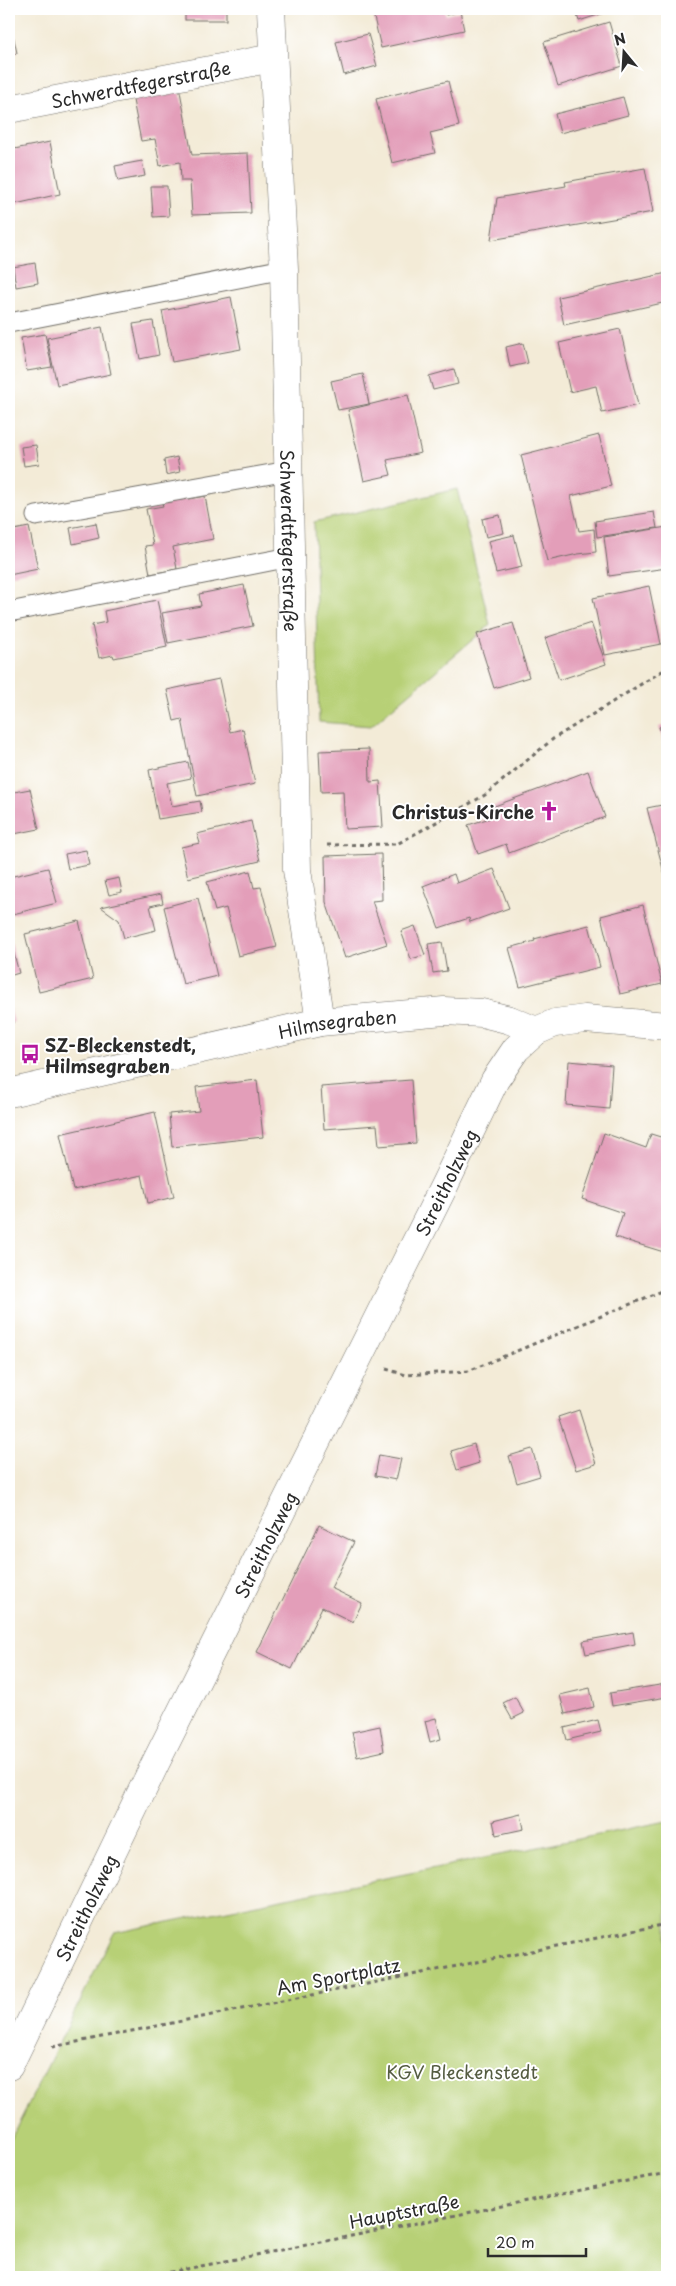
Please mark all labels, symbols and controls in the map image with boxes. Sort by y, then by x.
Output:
text: N [611,27,628,51]
north arrow [598,28,648,78]
street label: Schwerdtfegerstraße [48,53,233,114]
street label: Schwerdtfegerstraße [274,449,305,632]
place label: Christus-Kirche [392,798,534,825]
church icon: Christus-Kirche [538,800,560,822]
street label: Hilmsegraben [275,1002,398,1045]
place label: SZ-Bleckenstedt, Hilmsegraben [45,1031,196,1079]
bus stop icon: SZ-Bleckenstedt, Hilmsegraben [19,1043,41,1065]
street label: Streitholzweg [408,1124,483,1240]
street label: Streitholzweg [227,1486,303,1602]
street label: Streitholzweg [48,1849,123,1966]
street label: Am Sportplatz [274,1951,402,2001]
park label: KGV Bleckenstedt [386,2058,538,2085]
street label: Hauptstraße [347,2187,461,2235]
scale bar [488,2226,586,2258]
text: 20 m [496,2230,535,2253]

